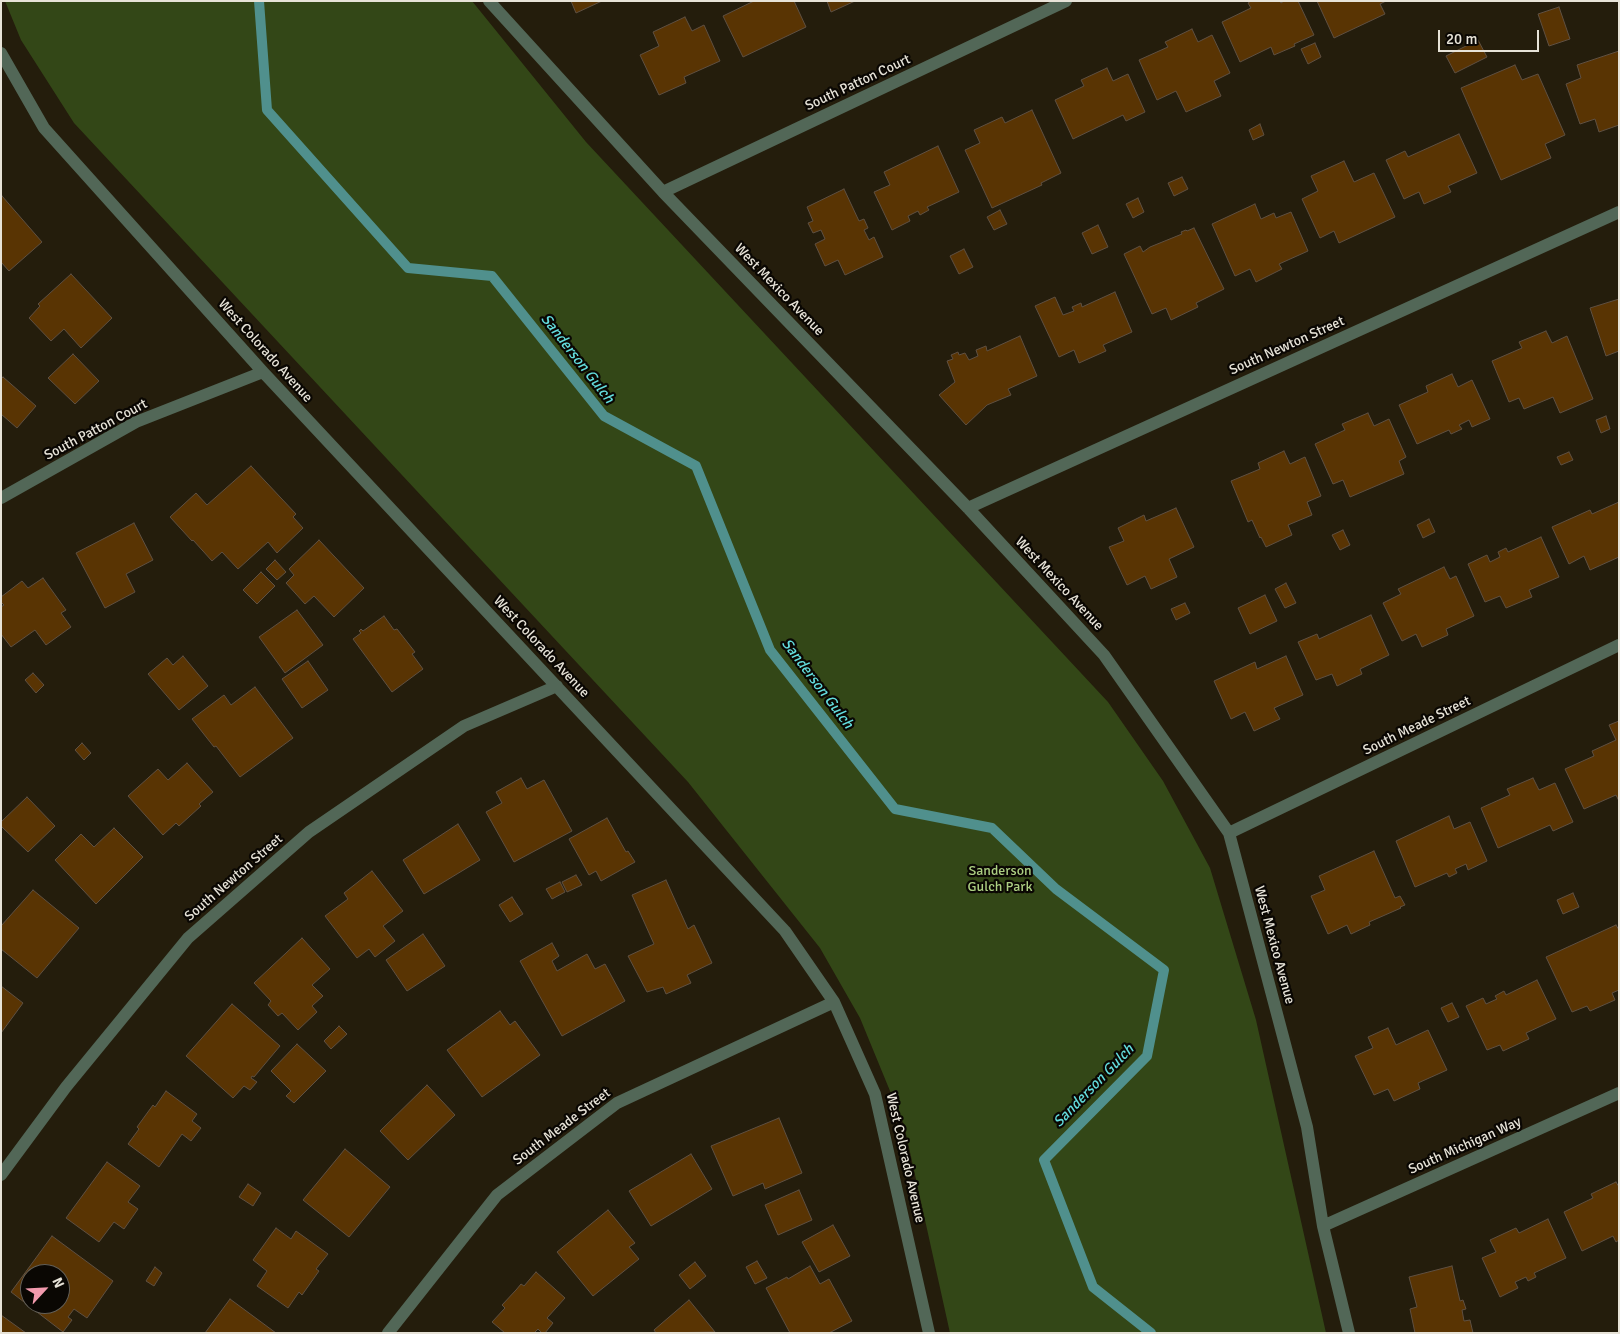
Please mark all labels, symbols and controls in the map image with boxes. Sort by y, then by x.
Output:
scale bar [1440,20,1541,52]
text: 20 m [1446,30,1477,48]
street label: South Patton Court [803,51,913,115]
street label: West Mexico Avenue [731,240,827,340]
street label: West Colorado Avenue [214,296,316,406]
water label: Sanderson Gulch [537,311,617,407]
street label: South Newton Street [1227,313,1347,379]
street label: South Patton Court [42,396,150,464]
street label: West Mexico Avenue [1011,534,1107,634]
street label: West Colorado Avenue [490,593,592,701]
water label: Sanderson Gulch [777,635,857,733]
street label: South Meade Street [1360,693,1474,759]
street label: South Newton Street [182,831,286,925]
park label: Sanderson Gulch Park [968,863,1032,896]
street label: West Mexico Avenue [1250,884,1298,1006]
water label: Sanderson Gulch [1050,1041,1138,1131]
street label: South Meade Street [510,1085,614,1169]
street label: West Colorado Avenue [882,1091,928,1225]
street label: South Michigan Way [1406,1114,1524,1178]
north arrow [20,1264,70,1314]
text: N [48,1275,68,1291]

